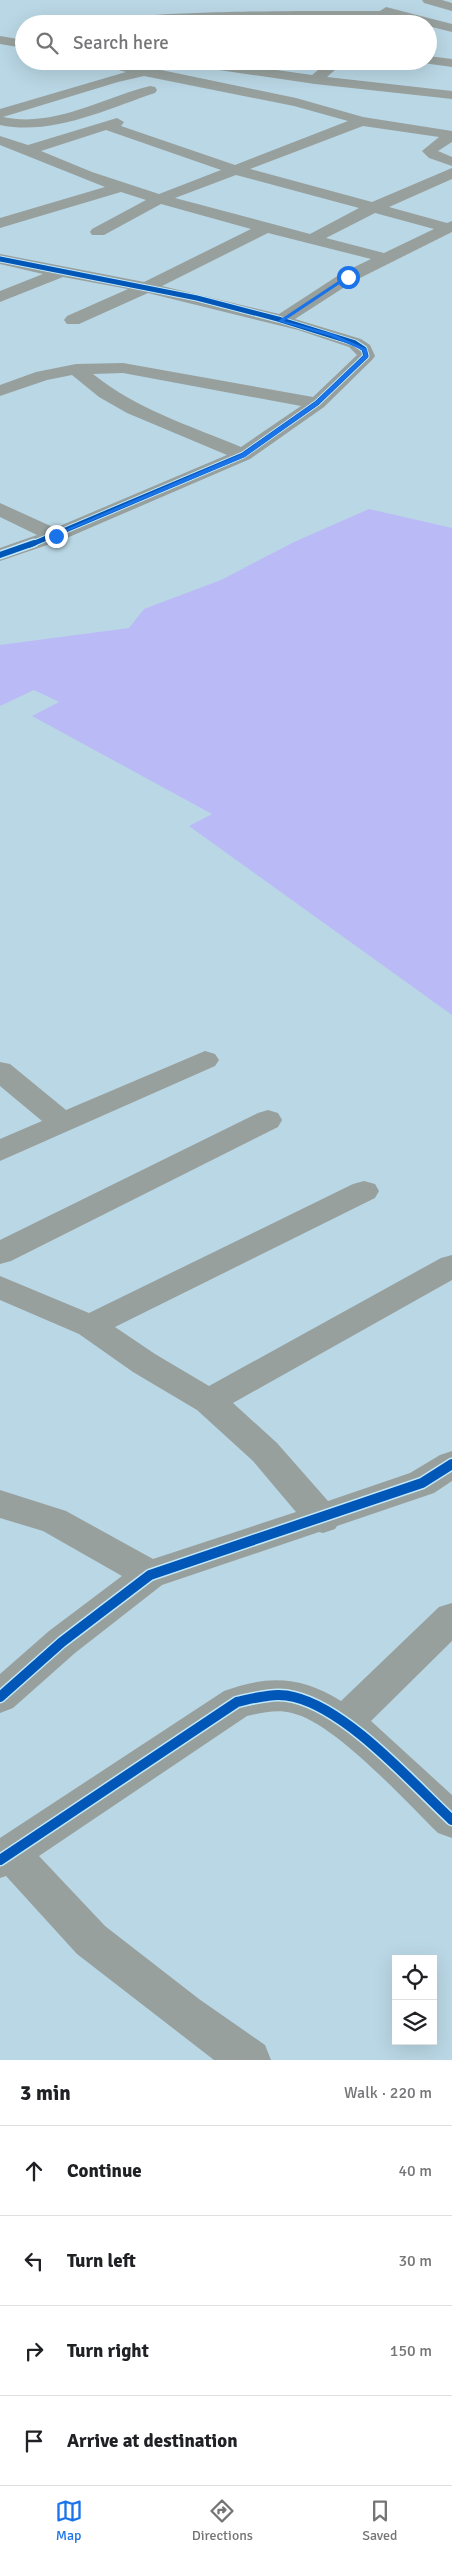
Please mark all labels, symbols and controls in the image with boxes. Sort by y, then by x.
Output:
search box [15,15,437,70]
icon: search [33,29,61,57]
text: Search here [73,31,169,55]
route start [337,266,360,289]
route end [45,525,68,548]
map controls [392,1955,437,2045]
button: locate [392,1955,437,2000]
button: layers [392,2000,437,2045]
text: 3 min [20,2080,71,2106]
text: Walk · 220 m [344,2083,432,2103]
icon: ahead [20,2157,48,2185]
text: Continue [67,2159,142,2183]
text: 40 m [398,2161,432,2181]
icon: left [20,2247,48,2275]
text: Turn left [67,2249,136,2273]
text: 30 m [398,2251,432,2271]
icon: right [20,2337,48,2365]
text: Turn right [67,2339,149,2363]
text: 150 m [390,2341,432,2361]
icon: arrive [20,2427,48,2455]
text: Arrive at destination [67,2429,238,2453]
tab: Map [55,2497,83,2544]
tab: Directions [192,2497,253,2544]
tab: Saved [362,2497,397,2544]

